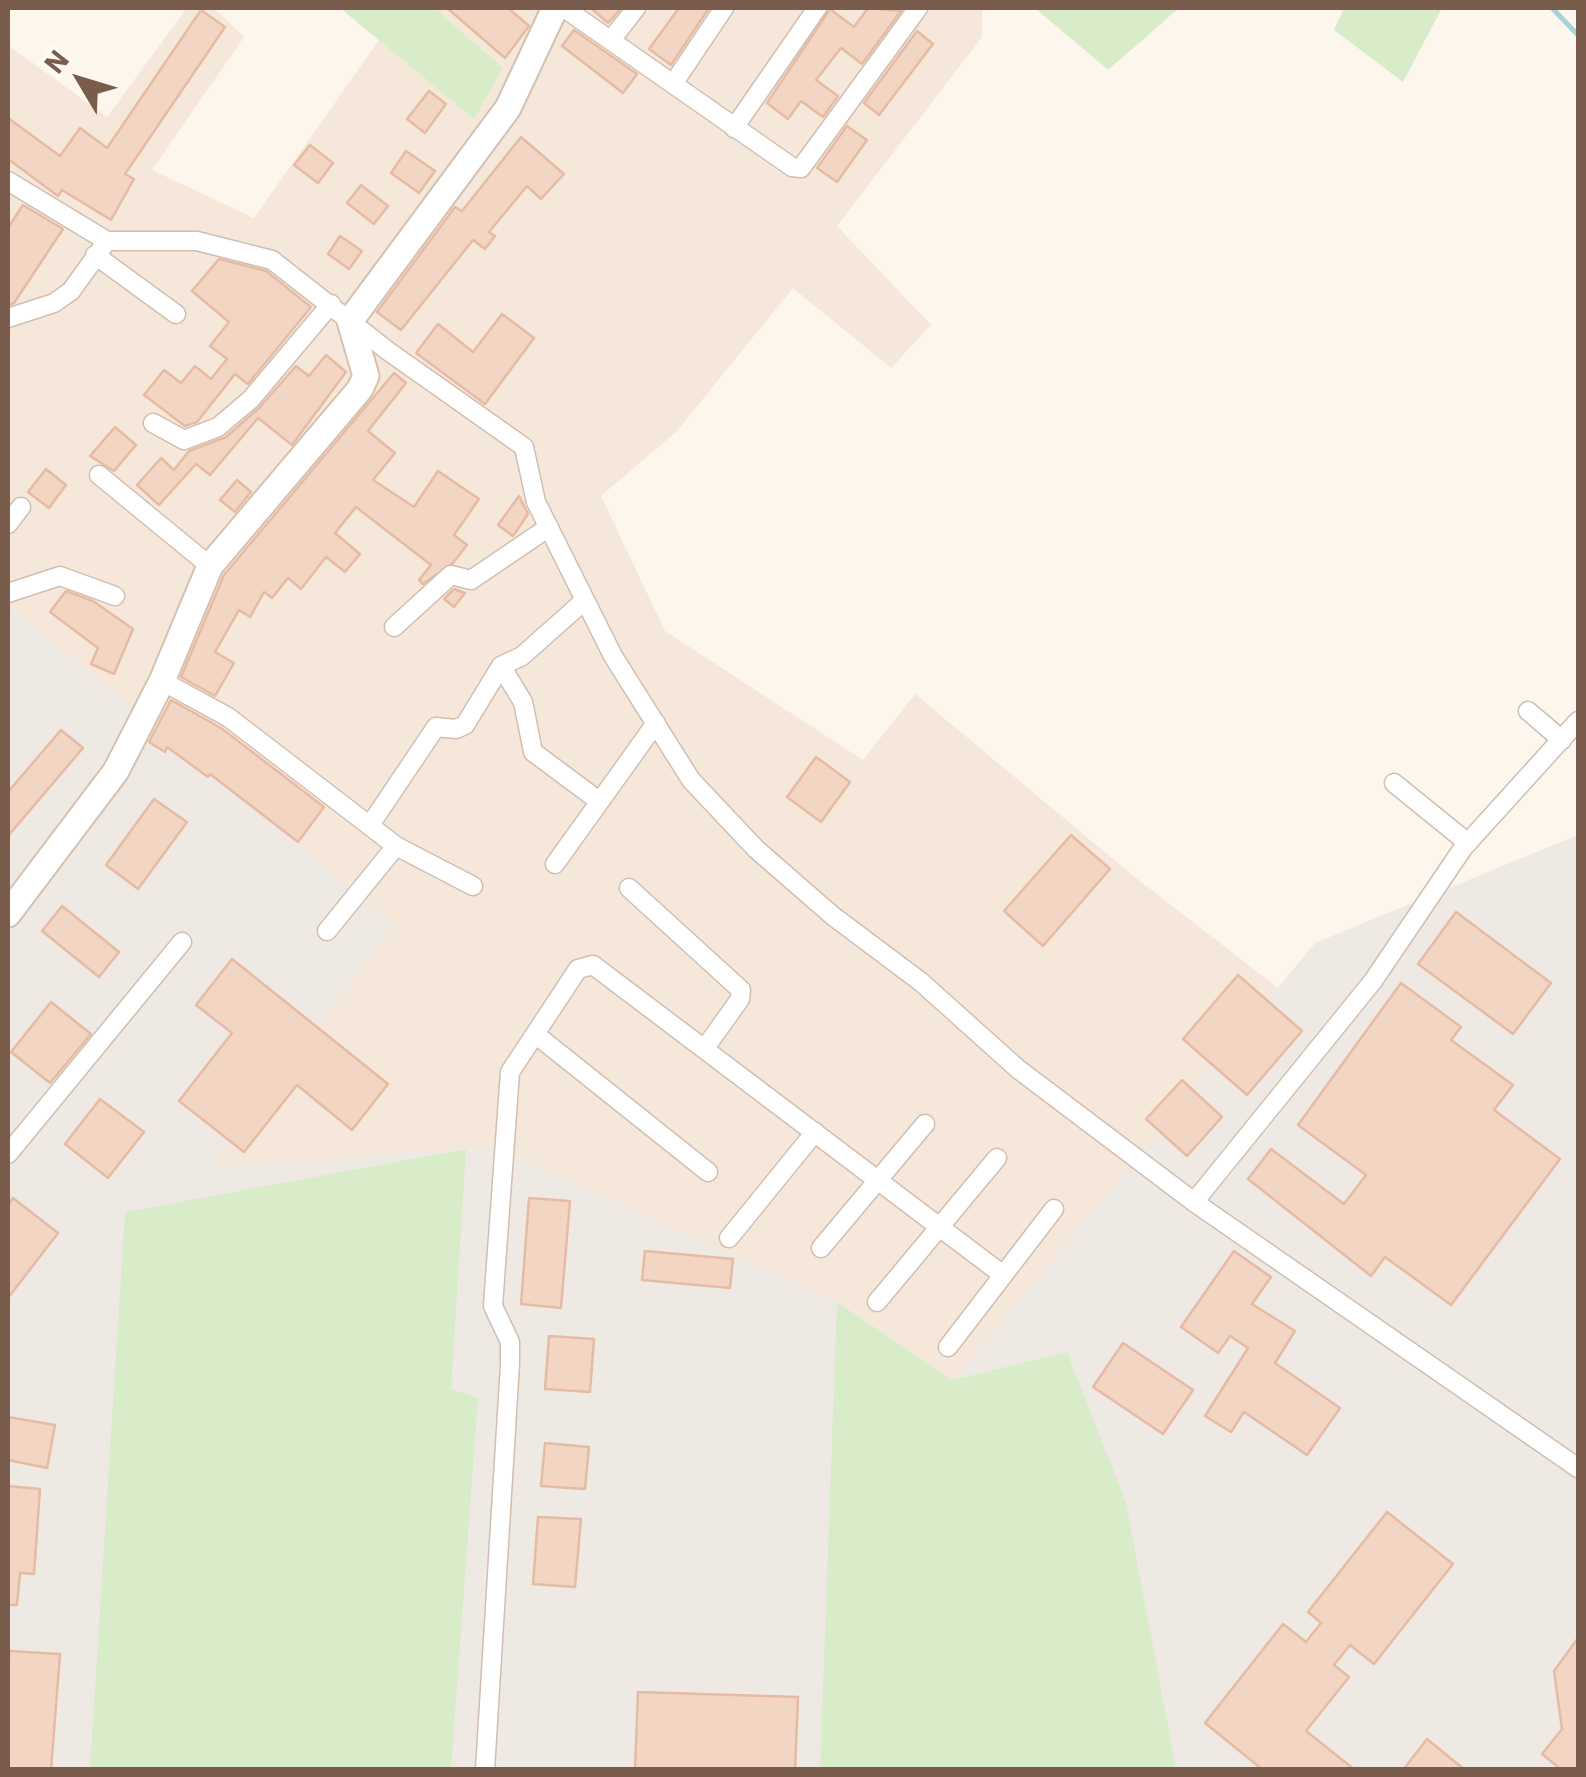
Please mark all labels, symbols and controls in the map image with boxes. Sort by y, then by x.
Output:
north arrow [30,30,130,130]
text: N [35,42,77,81]

